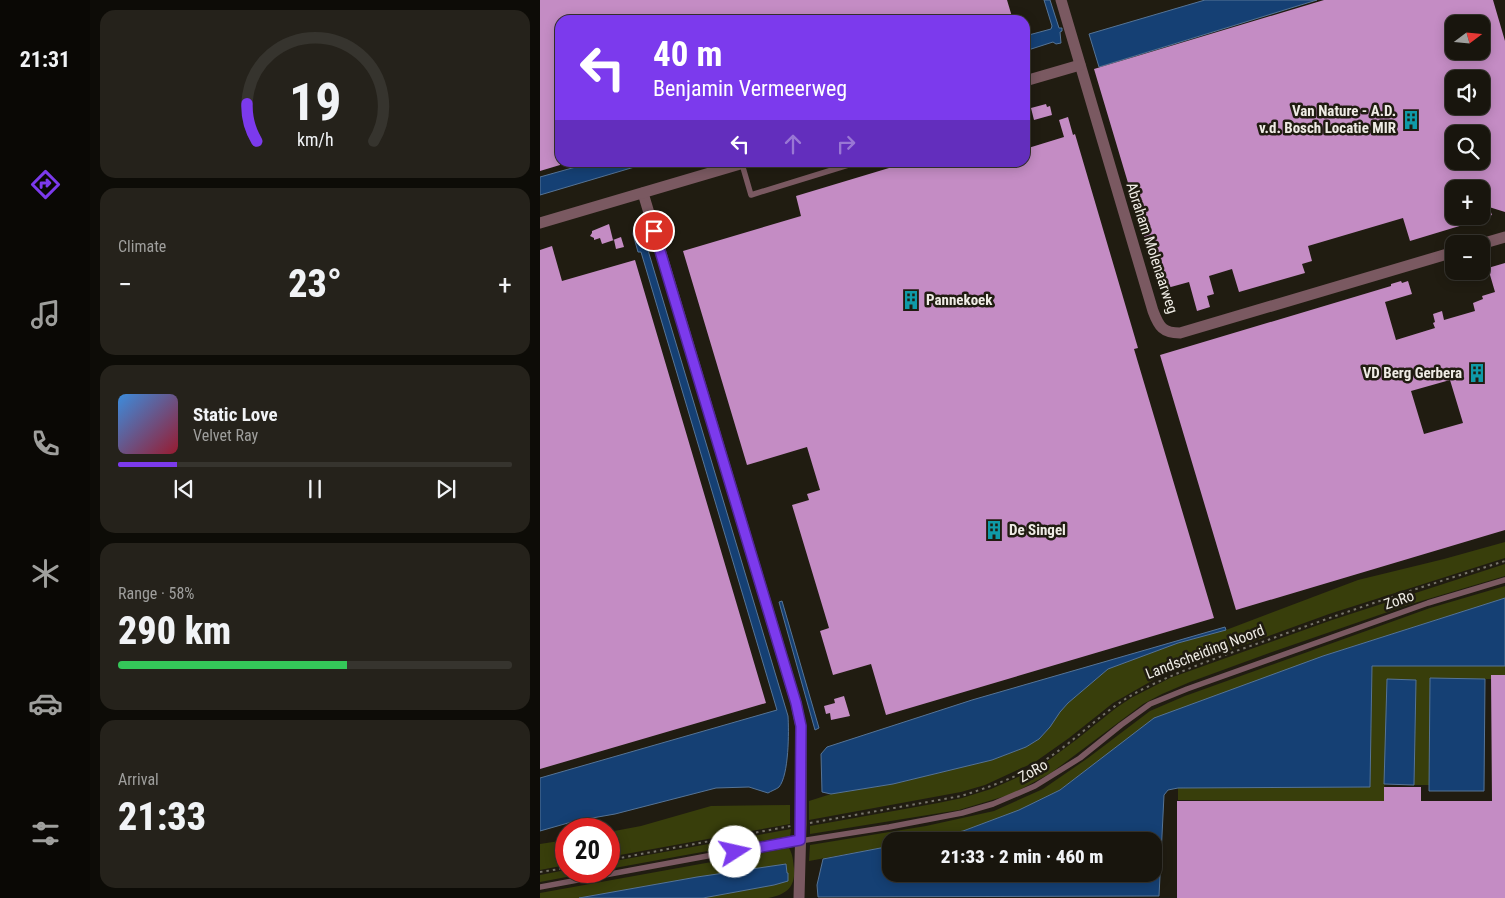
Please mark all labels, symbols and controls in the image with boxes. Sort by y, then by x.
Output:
north arrow [1445,15,1490,60]
map controls [1445,15,1490,280]
text: 40 m [653,34,722,75]
icon: left [570,35,635,100]
text: 21:31 [20,47,70,72]
button: sound [1445,70,1490,115]
text: 19 [289,72,341,133]
text: Benjamin Vermeerweg [653,76,847,101]
place label: Van Nature - A.D. v.d. Bosch Locatie MIR [1259,102,1396,137]
building icon: Van Nature - A.D. v.d. Bosch Locatie MIR [1400,109,1422,131]
button: search [1445,125,1490,170]
text: km/h [297,129,333,150]
icon: left [726,130,754,158]
icon: ahead [779,130,807,158]
icon: right [832,130,860,158]
icon: directions [28,167,63,202]
street label: Abraham Molenaarweg [1122,180,1182,316]
button: + [1445,180,1490,225]
pin [633,210,675,252]
icon: arrive [640,217,668,245]
button: − [1445,235,1490,280]
text: Climate [118,237,166,256]
text: 23° [288,262,342,306]
text: − [118,268,132,301]
text: + [498,268,512,301]
building icon: Pannekoek [900,289,922,311]
place label: Pannekoek [926,291,993,309]
icon: music [28,297,63,332]
building icon: VD Berg Gerbera [1466,362,1488,384]
place label: VD Berg Gerbera [1363,364,1462,382]
text: Static Love [193,403,278,426]
icon: phone [28,426,63,461]
text: Velvet Ray [193,426,258,445]
icon: previous [170,475,198,503]
icon: pause [301,475,329,503]
icon: next [432,475,460,503]
building icon: De Singel [983,519,1005,541]
place label: De Singel [1009,521,1066,539]
icon: climate [28,556,63,591]
text: Range · 58% [118,584,194,603]
street label: ZoRo [1382,586,1416,614]
text: 290 km [118,609,231,653]
street label: Landscheiding Noord [1143,621,1267,683]
icon: car [28,686,63,721]
street label: ZoRo [1015,756,1051,786]
text: Arrival [118,770,159,789]
text: 21:33 [118,795,206,839]
icon: filters [28,816,63,851]
speed limit sign: 20 [555,818,620,883]
position arrow [708,825,760,877]
text: 21:33 · 2 min · 460 m [941,845,1103,868]

